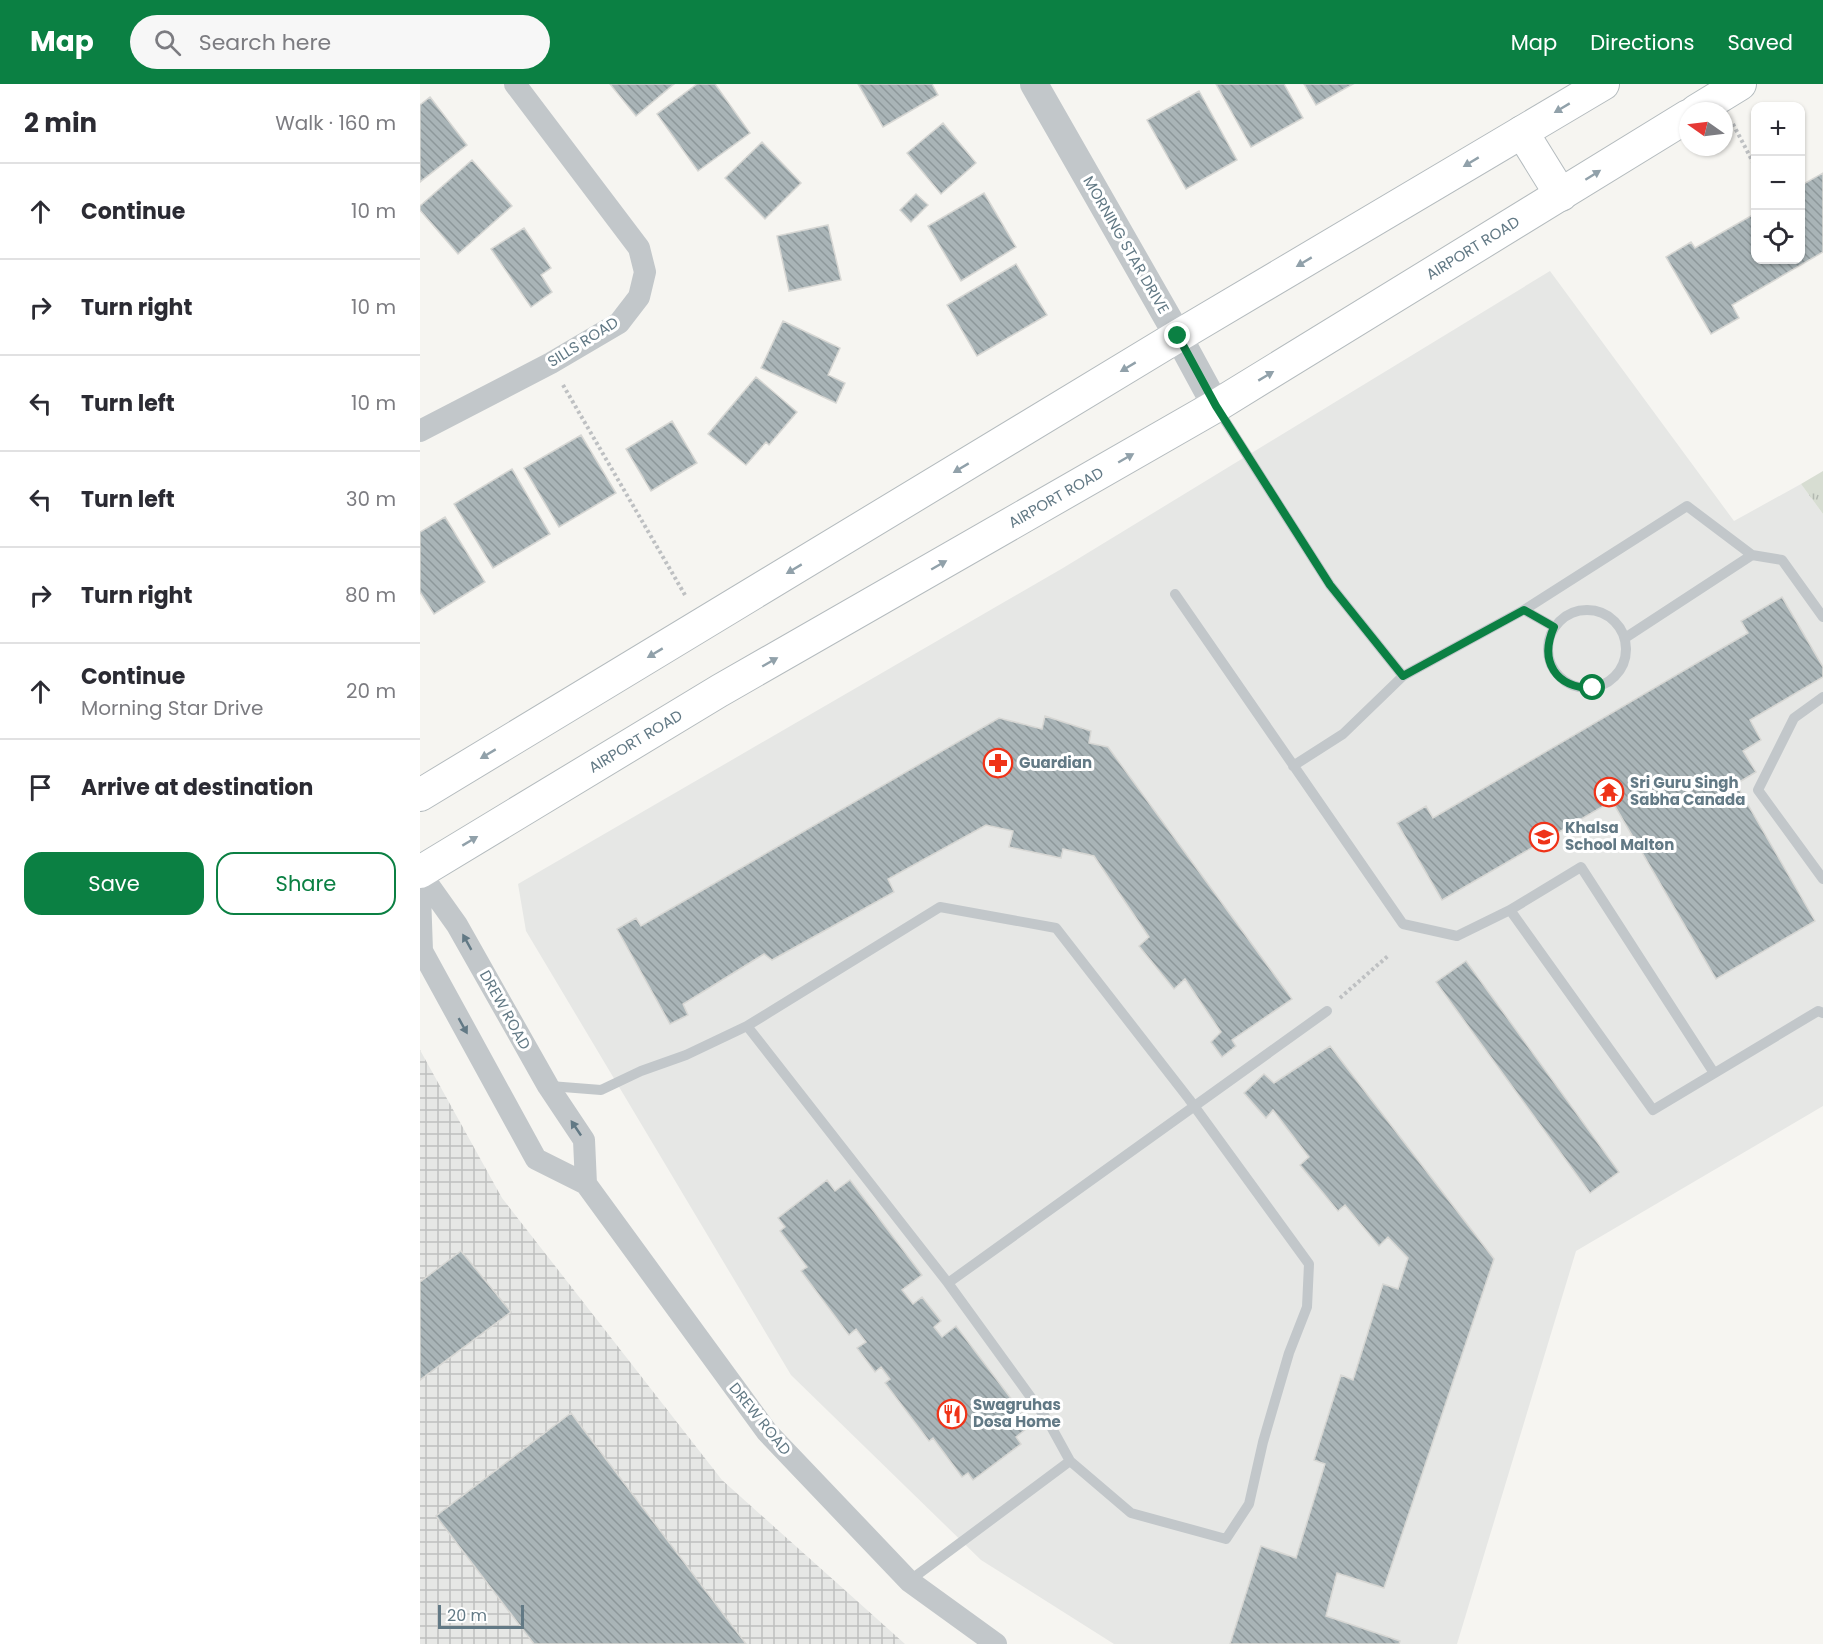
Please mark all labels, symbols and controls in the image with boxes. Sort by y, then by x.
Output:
search box [130,15,550,69]
text: Map [30,22,94,61]
icon: search [151,26,184,59]
text: Search here [199,27,331,58]
text: Map [1511,28,1557,57]
text: Directions [1590,28,1694,57]
text: Saved [1727,28,1793,57]
north arrow [1679,102,1733,156]
map controls [1751,102,1805,264]
button: + [1751,102,1805,156]
one-way arrow [1553,103,1570,113]
text: 2 min [24,105,97,141]
text: Walk · 160 m [275,109,396,137]
button: − [1751,156,1805,210]
one-way arrow [1462,157,1479,167]
one-way arrow [1585,169,1601,180]
street label: MORNING STAR DRIVE [1078,172,1174,317]
icon: ahead [24,195,57,228]
text: Continue [81,196,185,227]
text: 10 m [351,197,396,225]
button: locate [1751,210,1805,264]
street label: AIRPORT ROAD [1422,211,1523,284]
one-way arrow [1296,256,1312,267]
icon: right [24,291,57,324]
text: Turn right [81,292,192,323]
text: 10 m [351,293,396,321]
street label: SILLS ROAD [543,312,622,372]
route end [1164,322,1190,348]
one-way arrow [1120,361,1136,372]
one-way arrow [1258,371,1274,382]
icon: left [24,387,57,420]
text: Turn left [81,388,175,419]
text: 10 m [351,389,396,417]
one-way arrow [1118,453,1135,463]
one-way arrow [953,462,969,473]
street label: AIRPORT ROAD [1004,462,1107,533]
icon: left [24,483,57,516]
text: Turn left [81,484,175,515]
text: 30 m [346,485,396,513]
one-way arrow [931,560,948,570]
one-way arrow [786,563,802,574]
icon: right [24,579,57,612]
text: Turn right [81,580,192,611]
text: 80 m [345,581,396,609]
one-way arrow [647,648,663,659]
one-way arrow [762,657,778,668]
text: Continue [81,661,185,692]
route start [1579,674,1605,700]
icon: ahead [24,675,57,708]
text: 20 m [346,677,396,705]
text: Morning Star Drive [81,694,263,722]
street label: AIRPORT ROAD [584,705,686,778]
pharmacy icon: Guardian [982,747,1014,779]
one-way arrow [480,749,496,760]
place label: Guardian [1019,752,1092,773]
icon: arrive [24,771,57,804]
text: Arrive at destination [81,772,313,803]
place label: Sri Guru Singh Sabha Canada [1630,772,1745,810]
temple icon: Sri Guru Singh Sabha Canada [1593,776,1625,808]
place label: Khalsa School Malton [1565,817,1674,855]
school or university icon: Khalsa School Malton [1528,821,1560,853]
one-way arrow [462,836,478,847]
button: Save [24,852,204,915]
button: Share [216,852,396,915]
one-way arrow [462,933,472,950]
street label: DREW ROAD [475,966,536,1053]
one-way arrow [458,1018,468,1035]
one-way arrow [570,1121,582,1137]
street label: DREW ROAD [725,1378,796,1459]
place label: Swagruhas Dosa Home [973,1394,1061,1432]
restaurant icon: Swagruhas Dosa Home [936,1398,968,1430]
scale bar [438,1602,524,1630]
text: 20 m [447,1604,487,1627]

